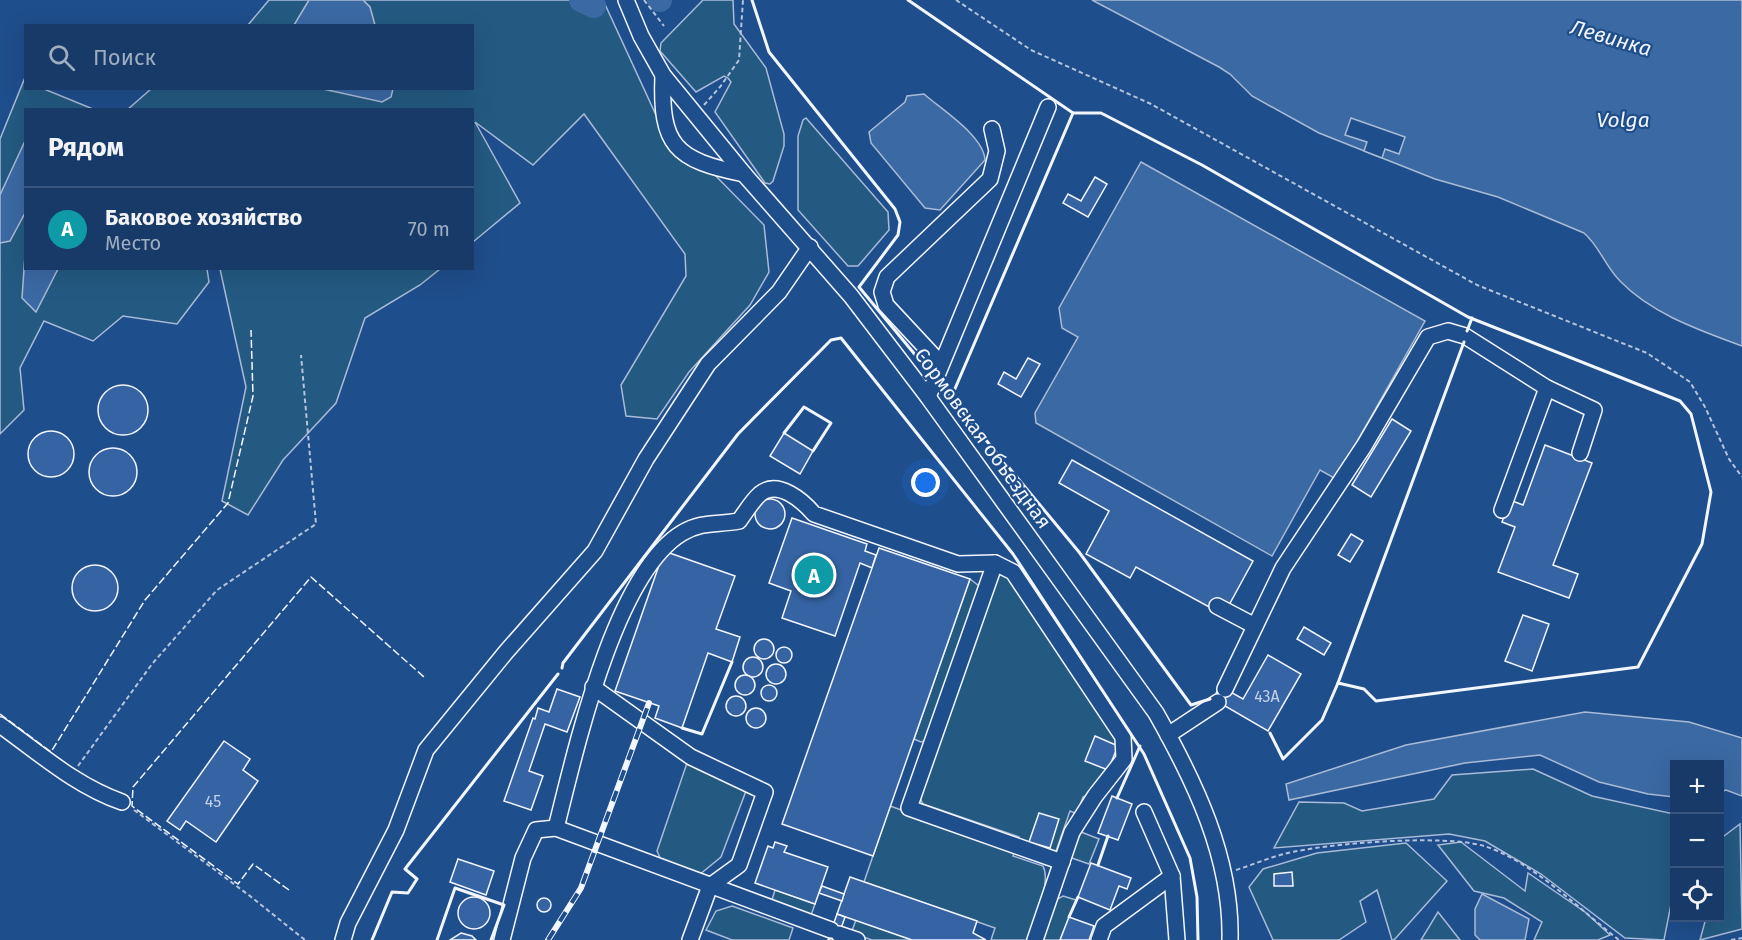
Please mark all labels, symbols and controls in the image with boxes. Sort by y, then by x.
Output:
water label: Левинка [1567,14,1655,62]
search box [24,24,474,90]
icon: search [45,41,78,74]
text: Поиск [93,44,156,71]
water label: Volga [1596,107,1650,133]
text: Рядом [48,132,124,163]
text: Баковое хозяйство [105,204,302,231]
text: A [62,217,73,241]
text: 70 m [408,217,450,241]
text: Место [105,231,161,255]
street label: Сормовская объездная [909,343,1057,533]
your location [911,468,940,497]
pin: A [794,552,834,598]
house number: 43А [1254,687,1281,706]
map controls [1670,760,1724,922]
button: + [1670,760,1724,814]
house number: 45 [205,792,221,811]
button: − [1670,814,1724,868]
button: locate [1670,868,1724,922]

